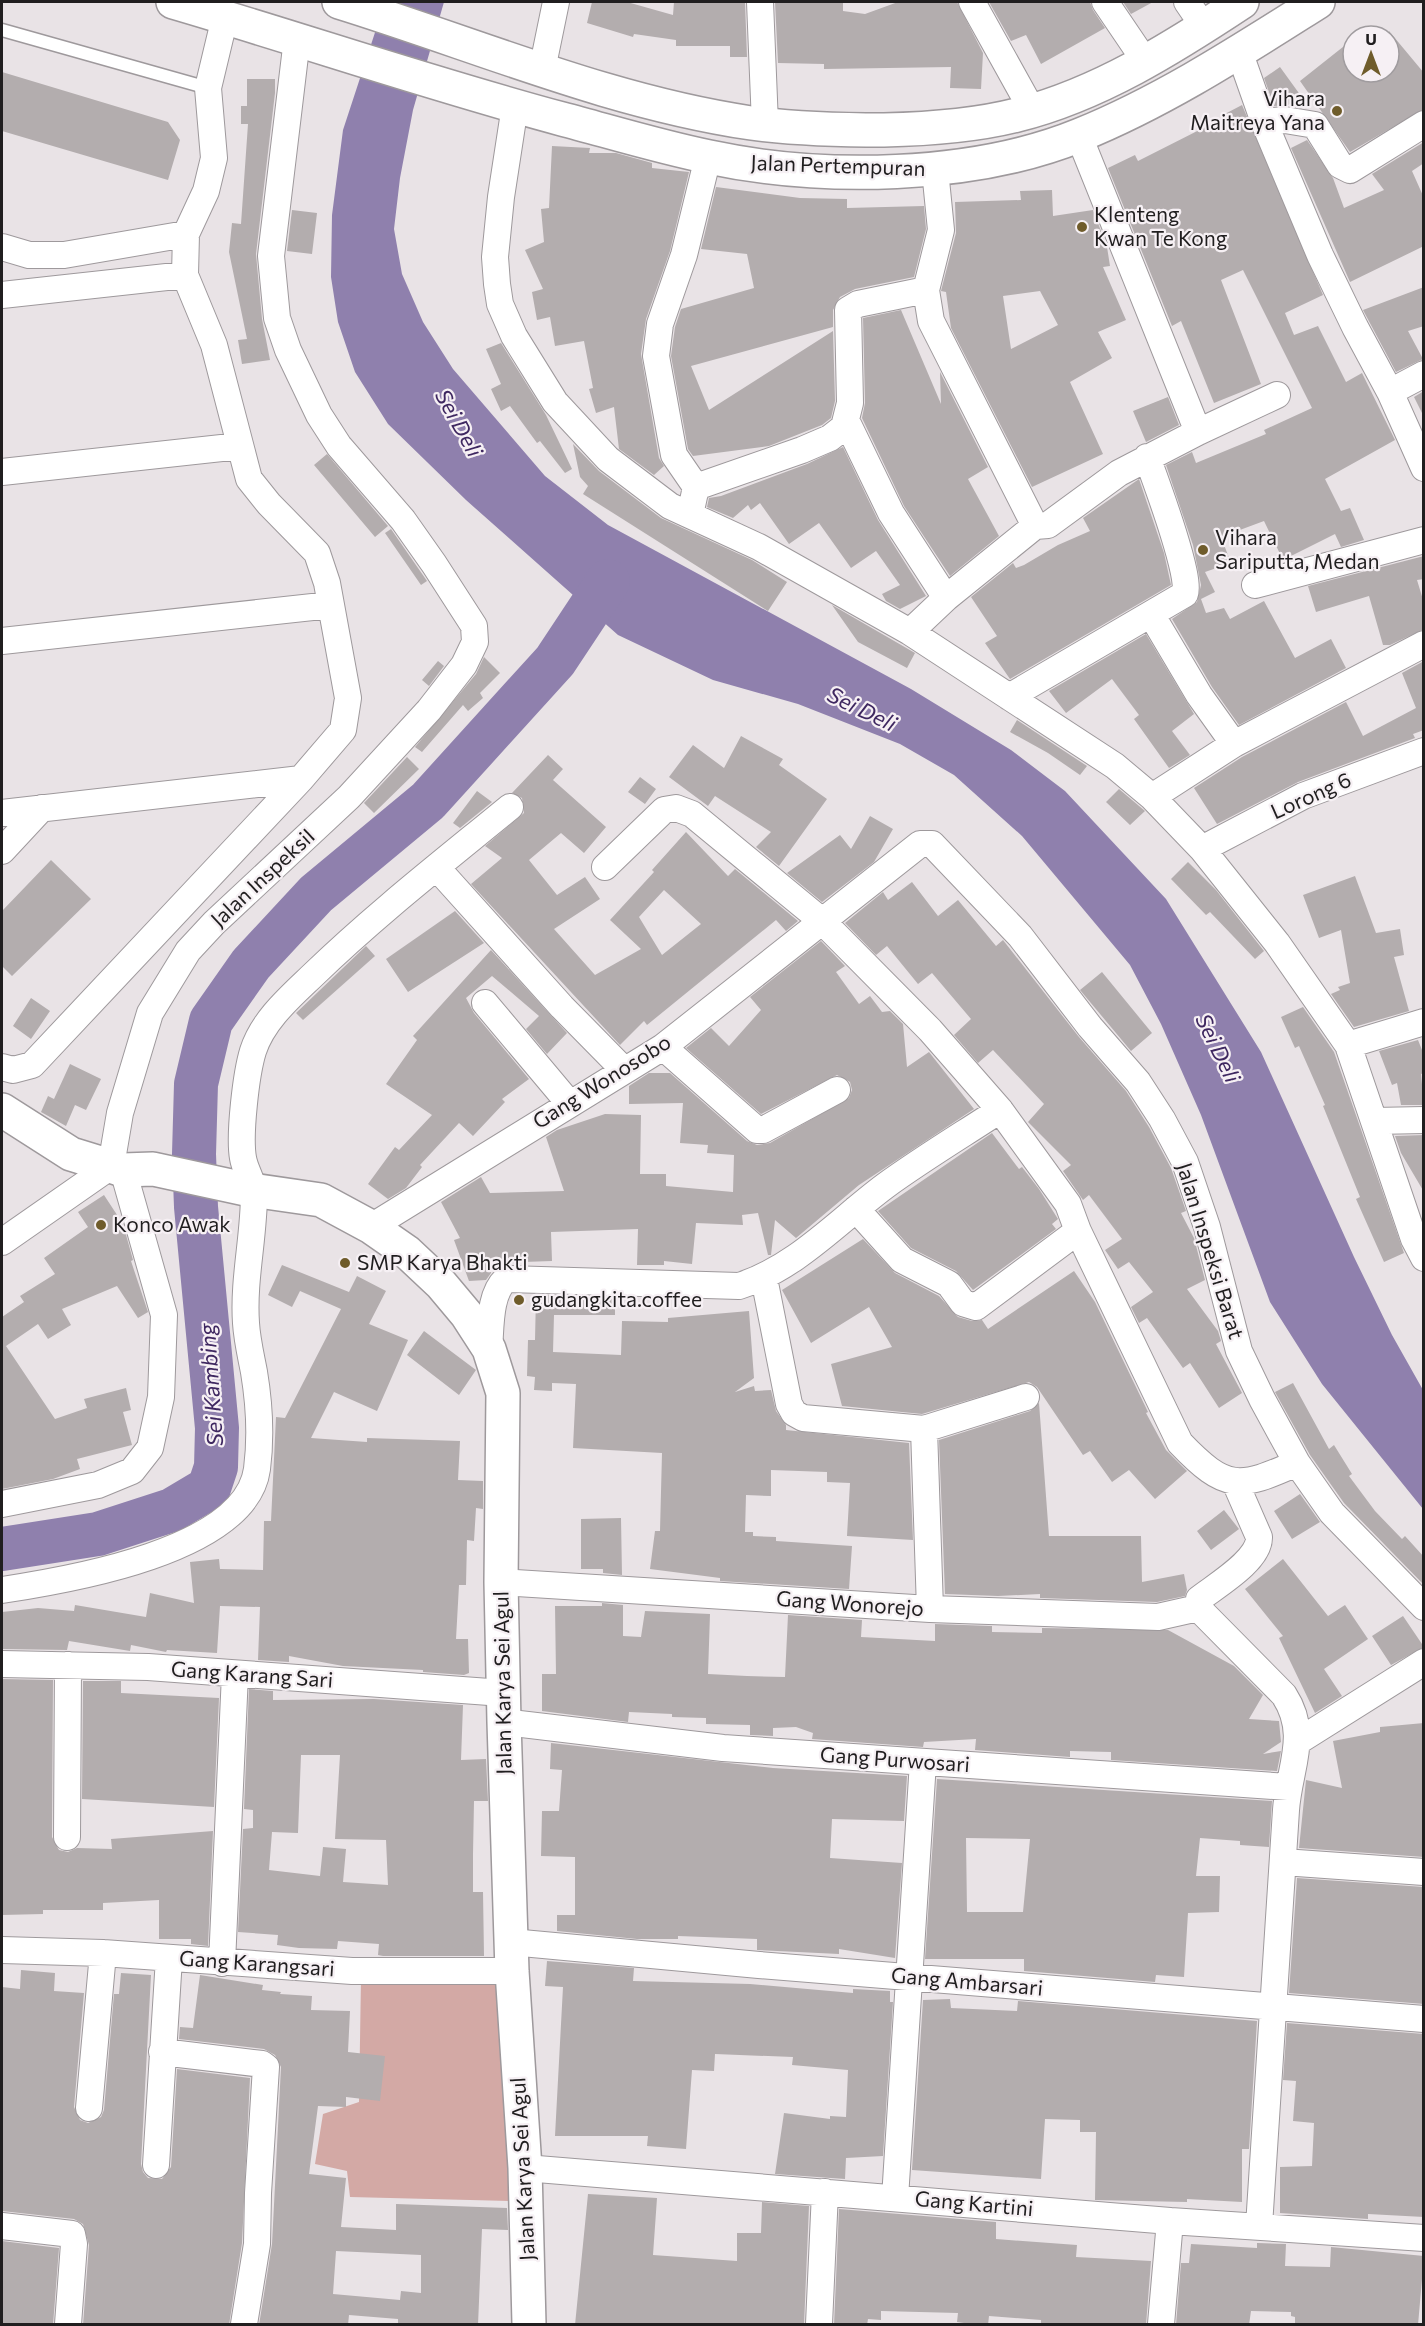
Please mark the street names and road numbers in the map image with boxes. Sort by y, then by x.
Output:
street label: Jalan Pertempuran [750,149,926,180]
street label: Lorong 6 [1266,766,1354,823]
street label: Jalan InspeksiI [205,823,319,931]
street label: Gang Wonosobo [528,1028,675,1133]
street label: Jalan Inspeksi Barat [1173,1159,1250,1342]
street label: Gang Wonorejo [775,1585,925,1620]
street label: Jalan Karya Sei Agul [487,1591,516,1775]
street label: Gang Karang Sari [170,1655,334,1692]
street label: Gang Purwosari [819,1741,971,1776]
street label: Gang Karangsari [179,1945,336,1980]
street label: Gang Ambarsari [890,1961,1044,2000]
street label: Jalan Karya Sei Agul [504,2077,539,2262]
street label: Gang Kartini [914,2185,1034,2220]

